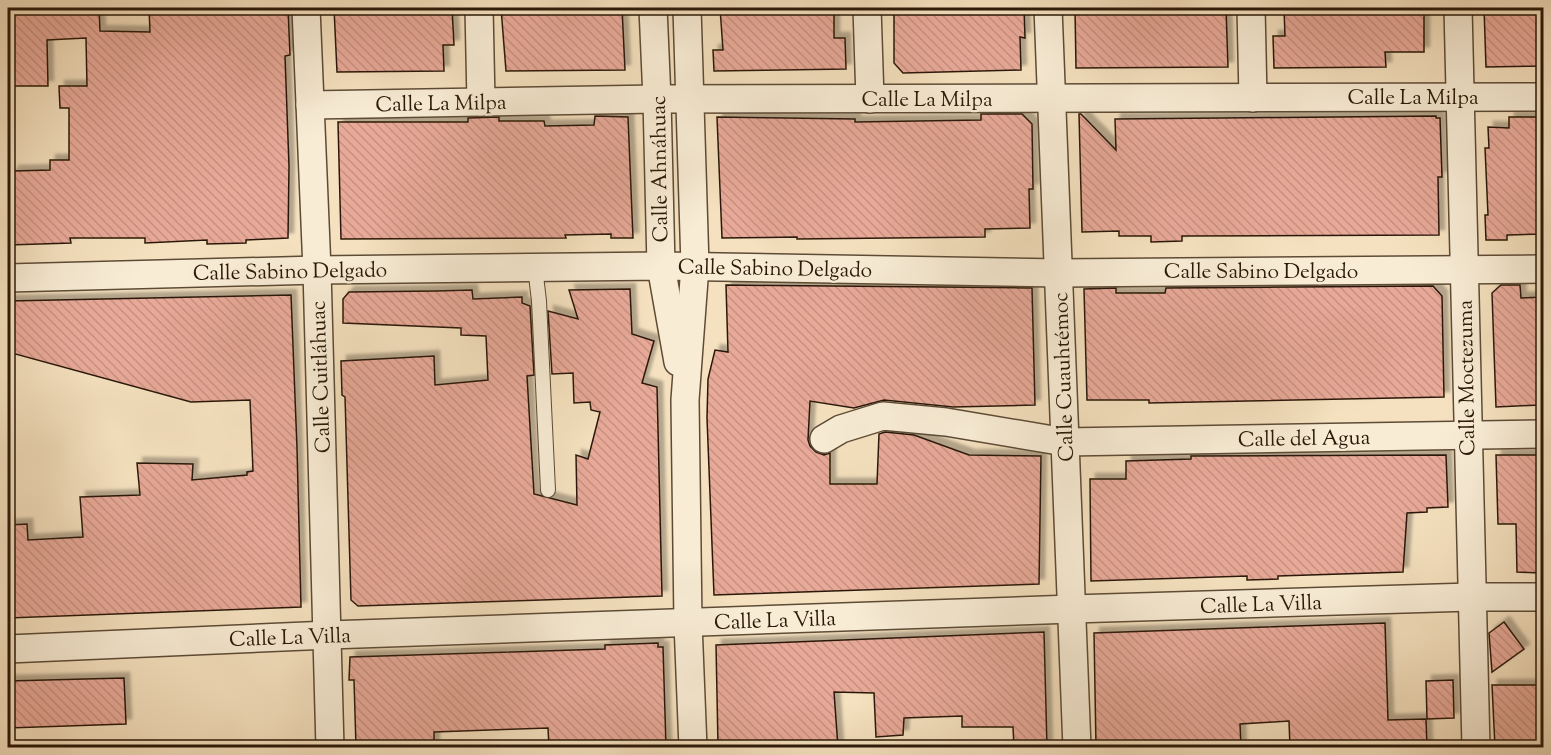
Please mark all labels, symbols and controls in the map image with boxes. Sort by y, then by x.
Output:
street label: Calle La Milpa [1347,84,1479,114]
street label: Calle La Milpa [861,86,993,116]
street label: Calle La Milpa [375,89,507,121]
street label: Calle Ahnáhuac [645,95,677,243]
street label: Calle Sabino Delgado [678,253,872,287]
street label: Calle Sabino Delgado [193,256,387,290]
street label: Calle Sabino Delgado [1164,258,1358,288]
street label: Calle Cuauhtémoc [1047,292,1083,462]
street label: Calle Moctezuma [1452,299,1484,456]
street label: Calle Cuitláhuac [304,300,340,454]
street label: Calle del Agua [1238,424,1371,456]
street label: Calle La Villa [1200,589,1323,623]
street label: Calle La Villa [714,605,837,639]
street label: Calle La Villa [229,622,352,656]

